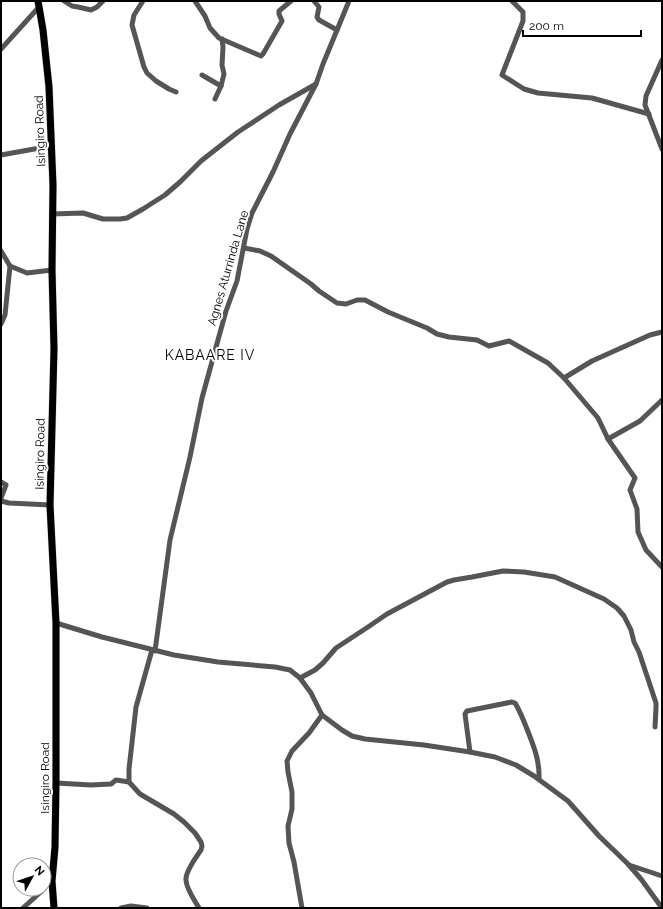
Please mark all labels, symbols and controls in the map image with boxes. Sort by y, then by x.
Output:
scale bar [523,12,641,38]
text: 200 m [529,19,564,33]
street label: Isingiro Road [32,95,48,167]
street label: Agnes Aturrinda Lane [205,209,251,327]
district label: KABAARE IV [165,347,255,363]
street label: Isingiro Road [32,418,48,490]
street label: Isingiro Road [38,742,52,814]
north arrow [12,857,52,897]
text: N [32,863,47,878]

